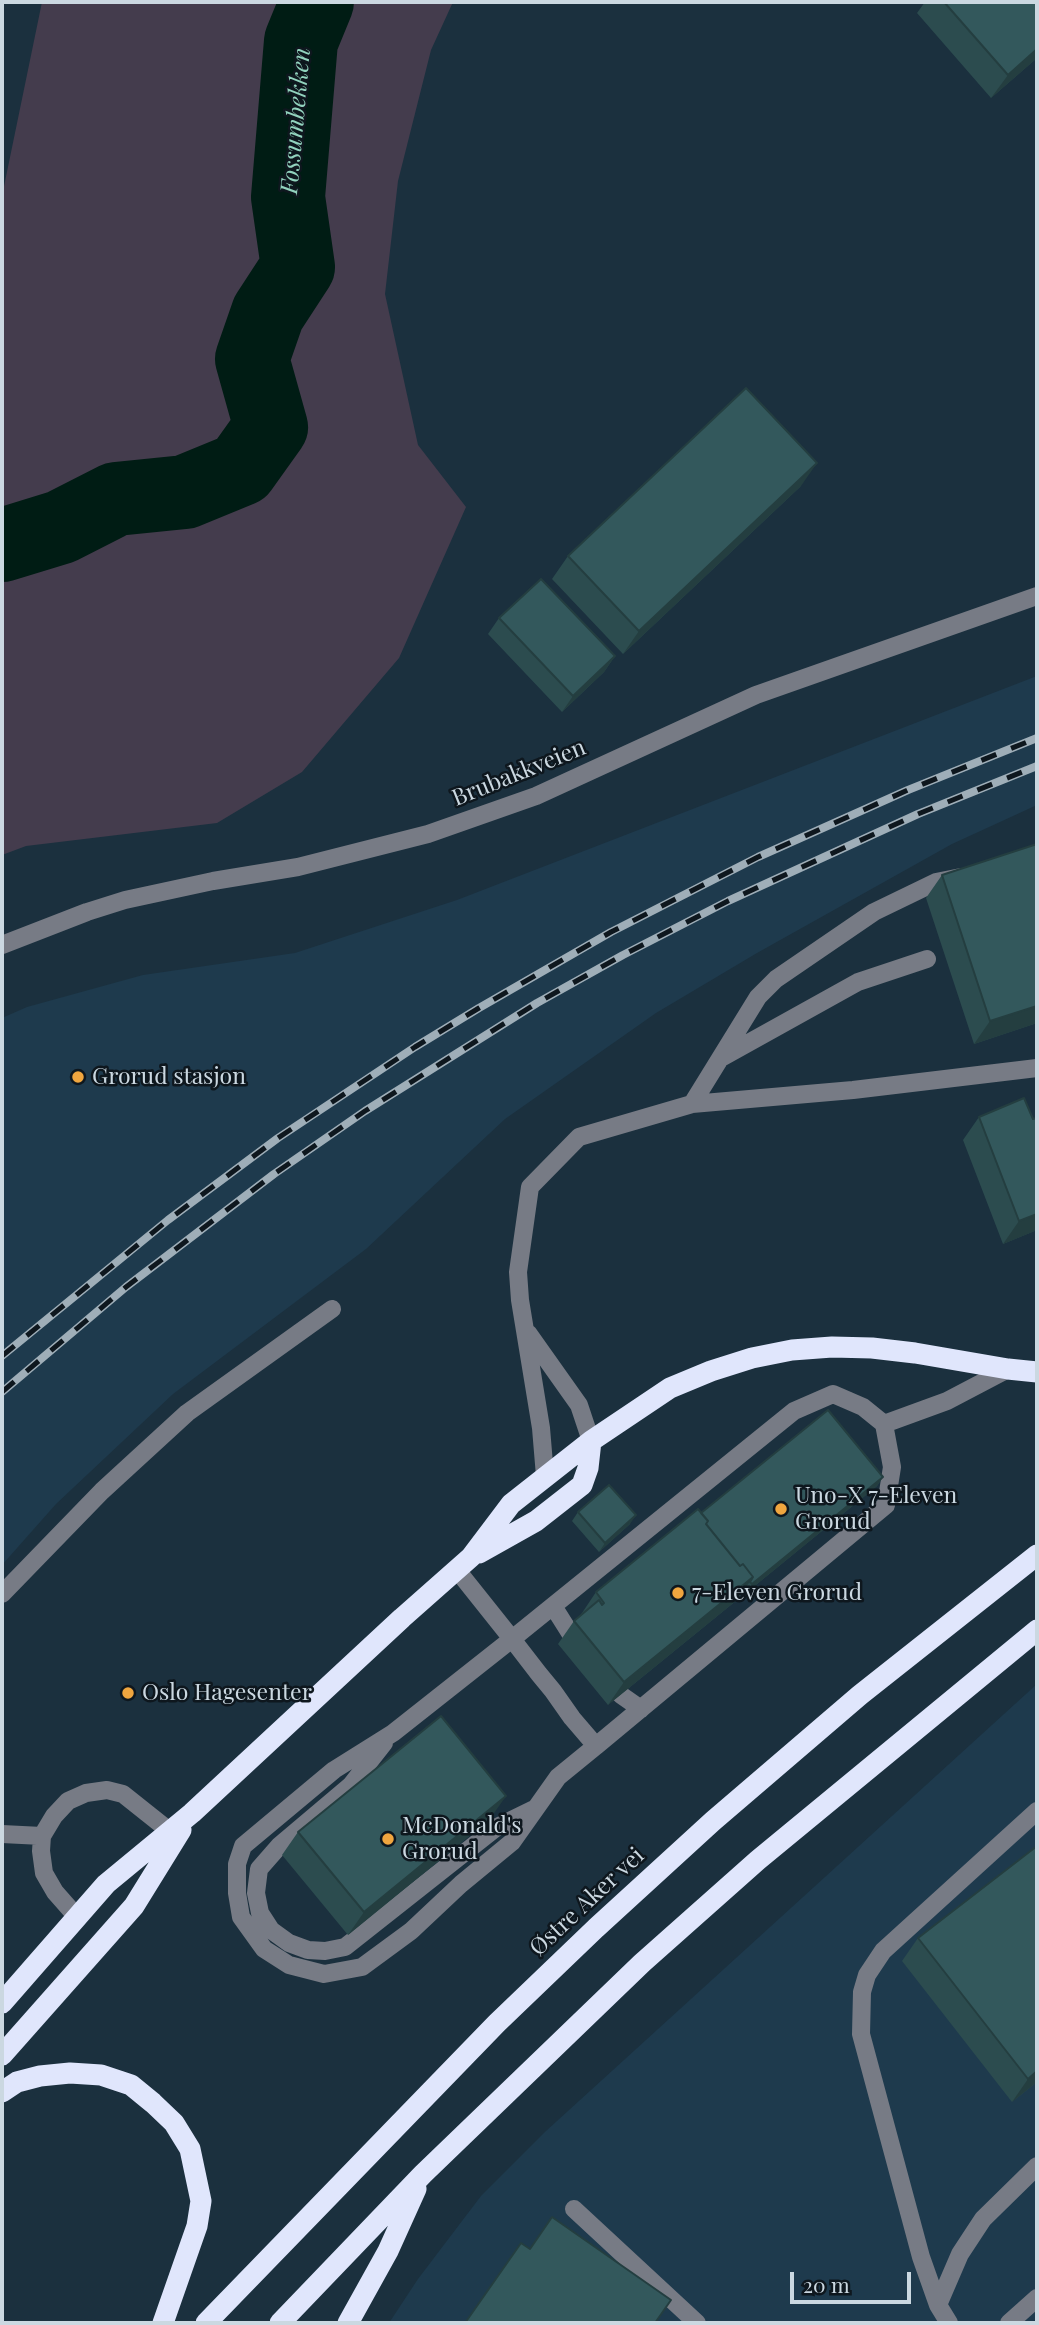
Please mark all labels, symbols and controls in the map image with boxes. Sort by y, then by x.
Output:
water label: Fossumbekken [275,47,317,195]
street label: Brubakkveien [448,734,590,812]
place label: Grorud stasjon [92,1063,246,1091]
marker: Grorud stasjon [70,1069,86,1085]
place label: Uno-X 7-Eleven Grorud [795,1482,957,1536]
marker: Uno-X 7-Eleven Grorud [773,1501,789,1517]
place label: 7-Eleven Grorud [692,1579,862,1607]
marker: 7-Eleven Grorud [670,1585,686,1601]
place label: Oslo Hagesenter [142,1679,312,1707]
marker: Oslo Hagesenter [120,1685,136,1701]
place label: McDonald's Grorud [402,1812,522,1866]
marker: McDonald's Grorud [380,1831,396,1847]
street label: Østre Aker vei [524,1842,650,1962]
scale bar [794,2258,915,2302]
text: 20 m [803,2270,850,2298]

